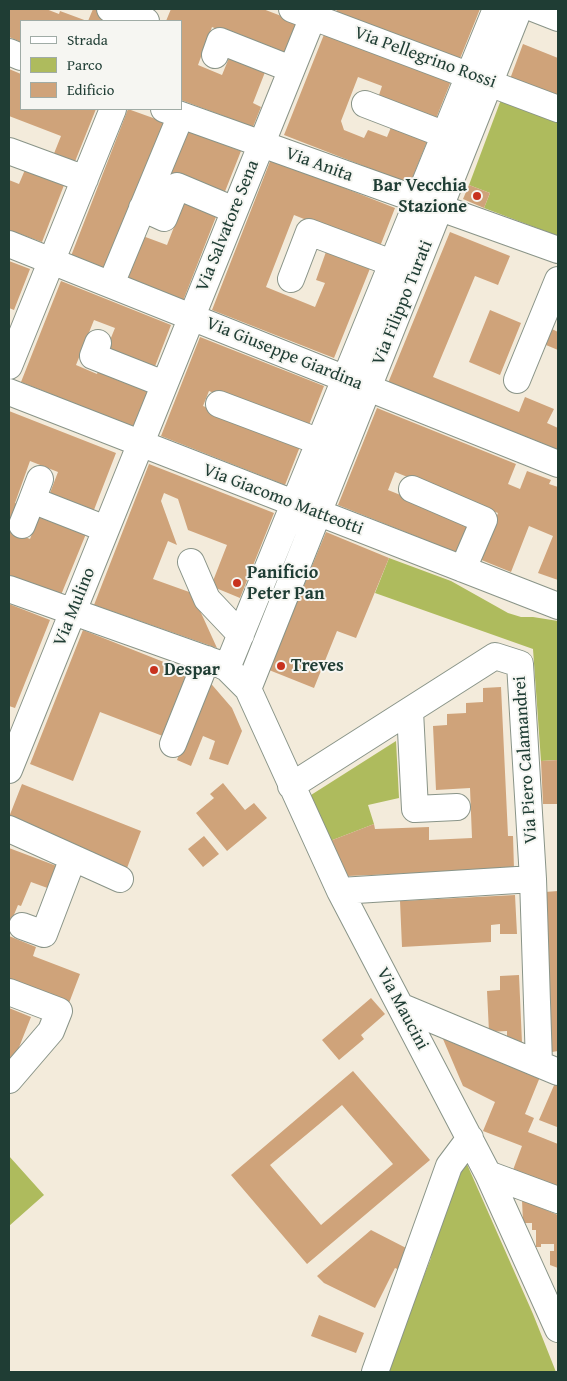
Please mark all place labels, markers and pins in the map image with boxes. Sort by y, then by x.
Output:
place label: Bar Vecchia Stazione [373,175,467,218]
marker: Bar Vecchia Stazione [471,190,483,202]
place label: Panificio Peter Pan [247,562,325,604]
marker: Panificio Peter Pan [231,577,243,589]
place label: Treves [291,655,344,677]
place label: Despar [164,659,220,681]
marker: Treves [275,660,287,672]
marker: Despar [148,664,160,676]

